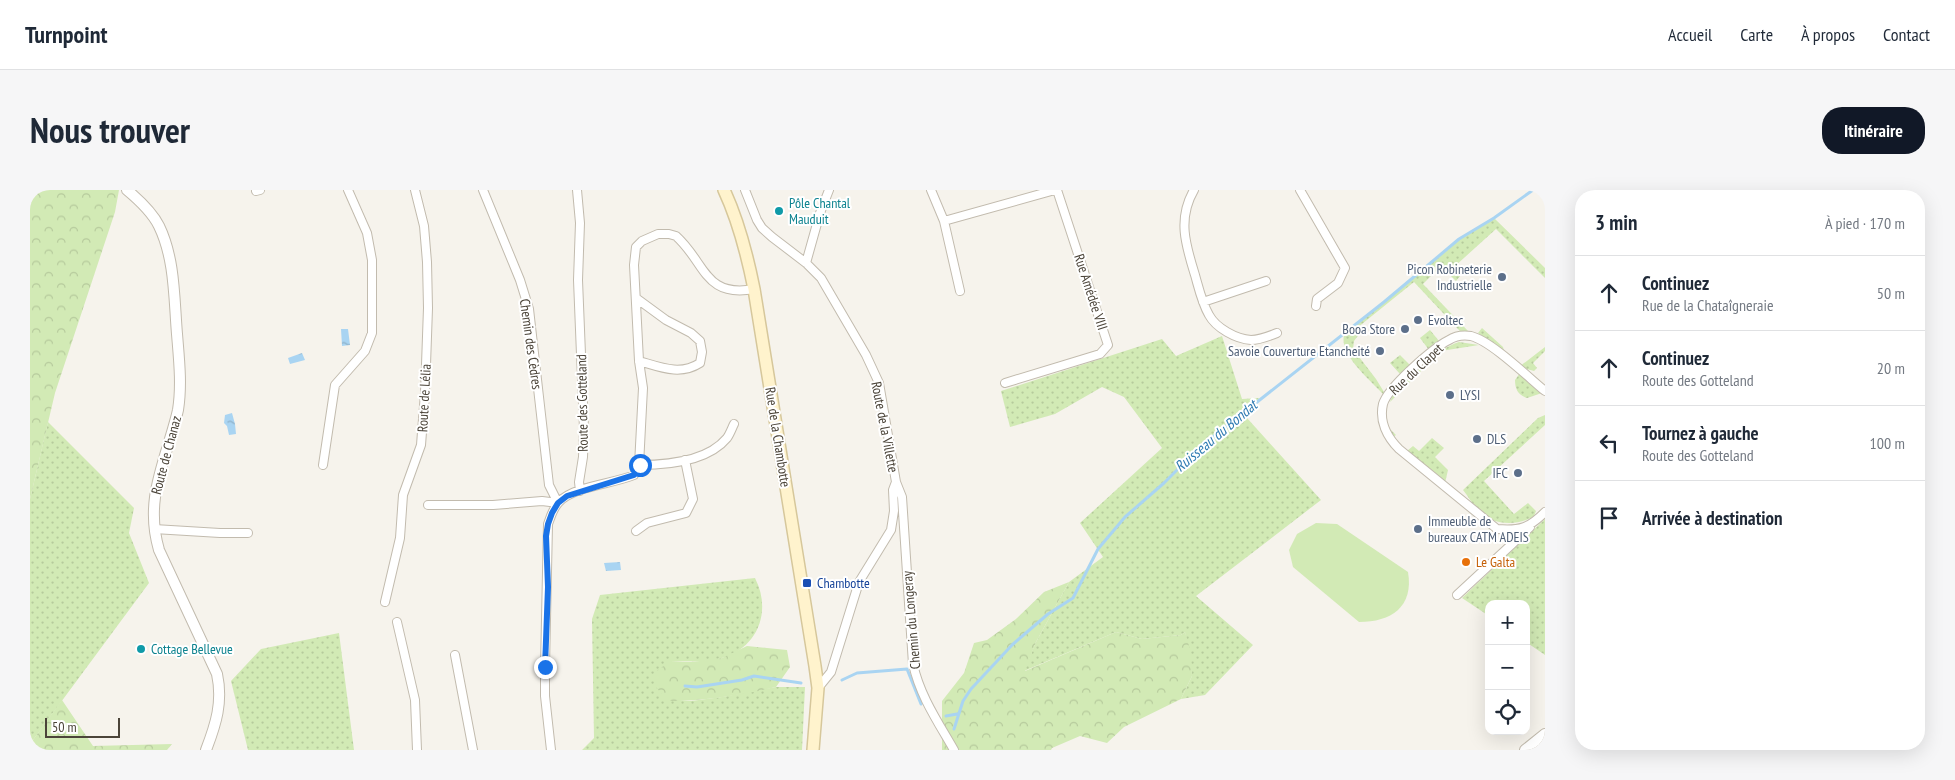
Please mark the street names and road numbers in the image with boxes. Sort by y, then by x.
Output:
street label: Rue Amédée VIII [1070,252,1112,332]
street label: Chemin des Cèdres [516,297,546,391]
street label: Rue du Clapet [1385,339,1447,399]
street label: Route des Gotteland [572,354,592,452]
street label: Route de Lélia [413,363,435,433]
street label: Route de la Villette [867,380,903,474]
street label: Rue de la Chambotte [761,386,795,488]
street label: Route de Chanaz [147,414,185,496]
street label: Chemin du Longeray [898,569,924,670]

